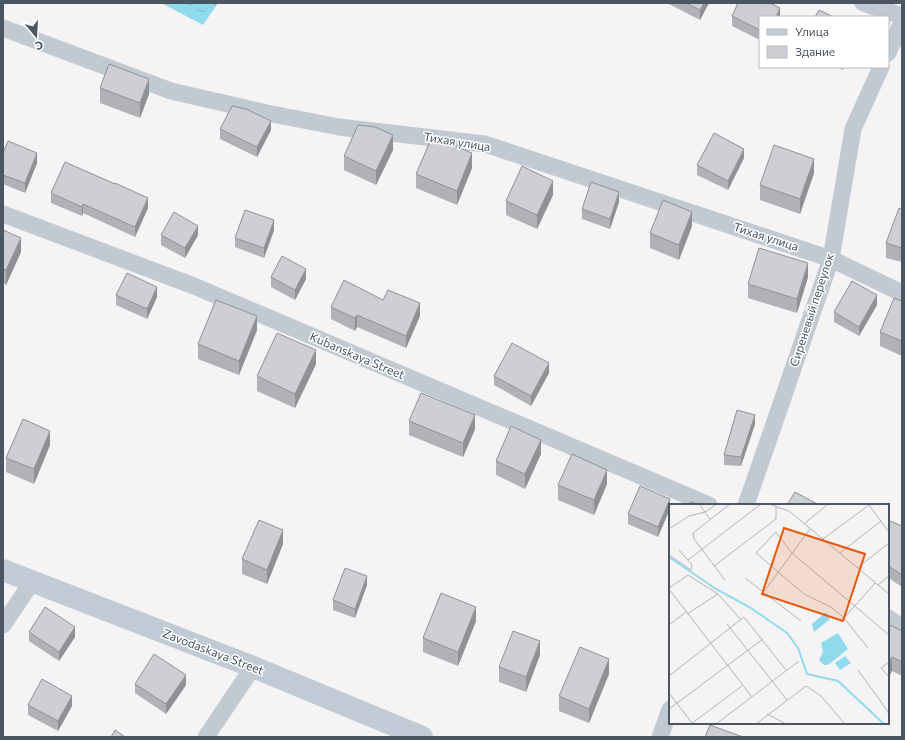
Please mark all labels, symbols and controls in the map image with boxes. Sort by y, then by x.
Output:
north arrow [16,16,56,56]
legend [759,16,889,68]
text: Улица [795,24,829,38]
text: С [33,39,45,53]
text: Здание [795,44,835,58]
street label: Тихая улица [423,129,492,153]
street label: Тихая улица [732,219,801,253]
street label: Сиреневый переулок [786,251,836,368]
street label: Kubanskaya Street [308,329,407,381]
inset map [669,504,889,724]
street label: Zavodaskaya Street [161,625,266,677]

